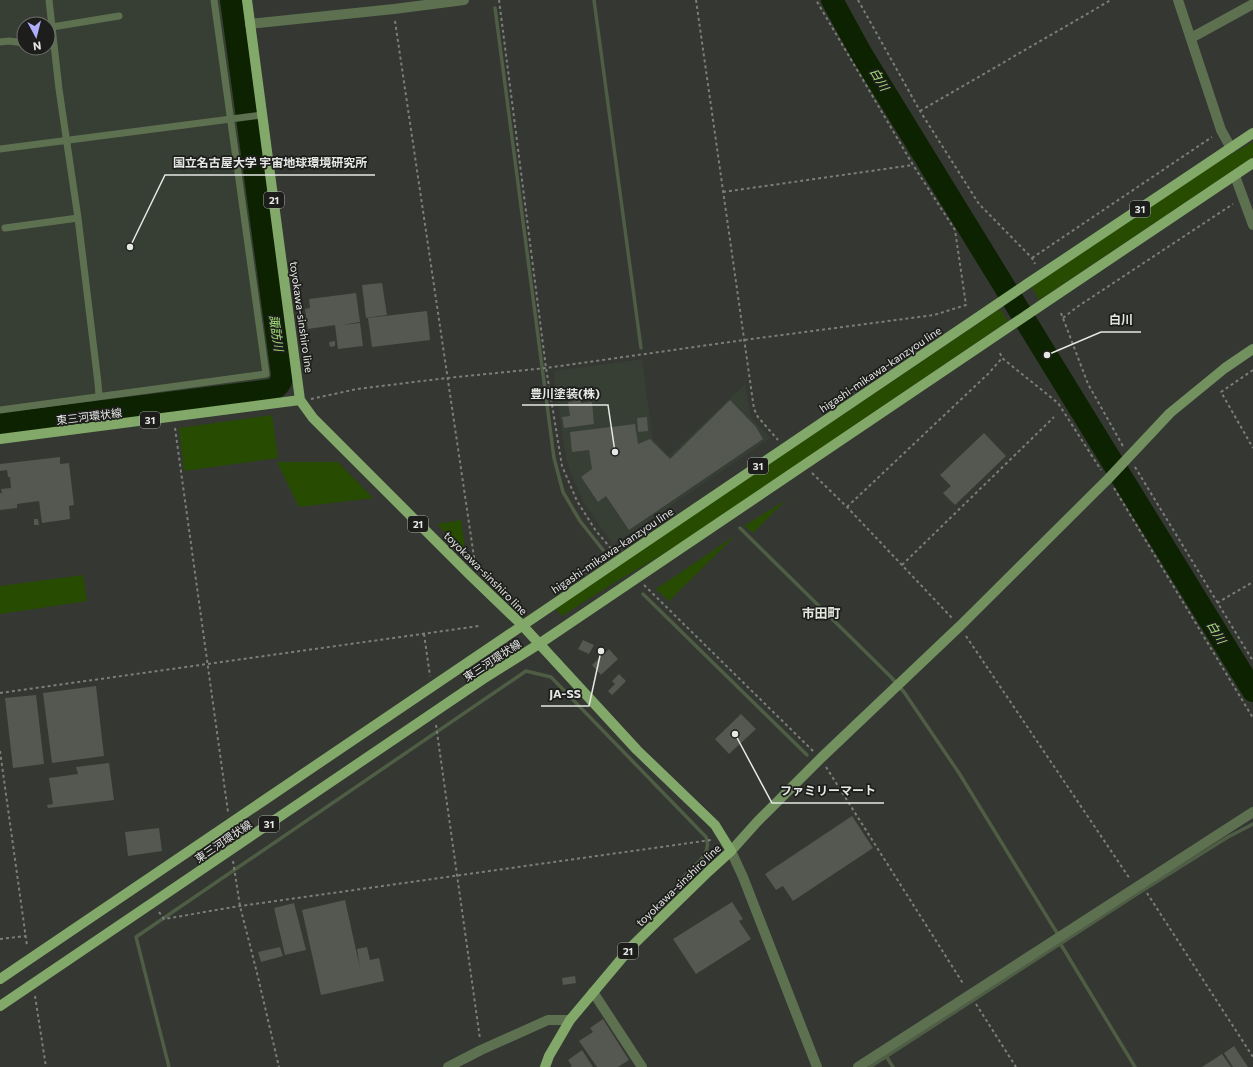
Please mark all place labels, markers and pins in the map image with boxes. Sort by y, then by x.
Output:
callout: 国立名古屋大学 宇宙地球環境研究所 [165,151,375,175]
callout: 白川 [1101,308,1141,332]
callout: 豊川塗装(株) [522,381,608,405]
callout: JA-SS [541,682,589,706]
callout: ファミリーマート [772,779,884,803]

